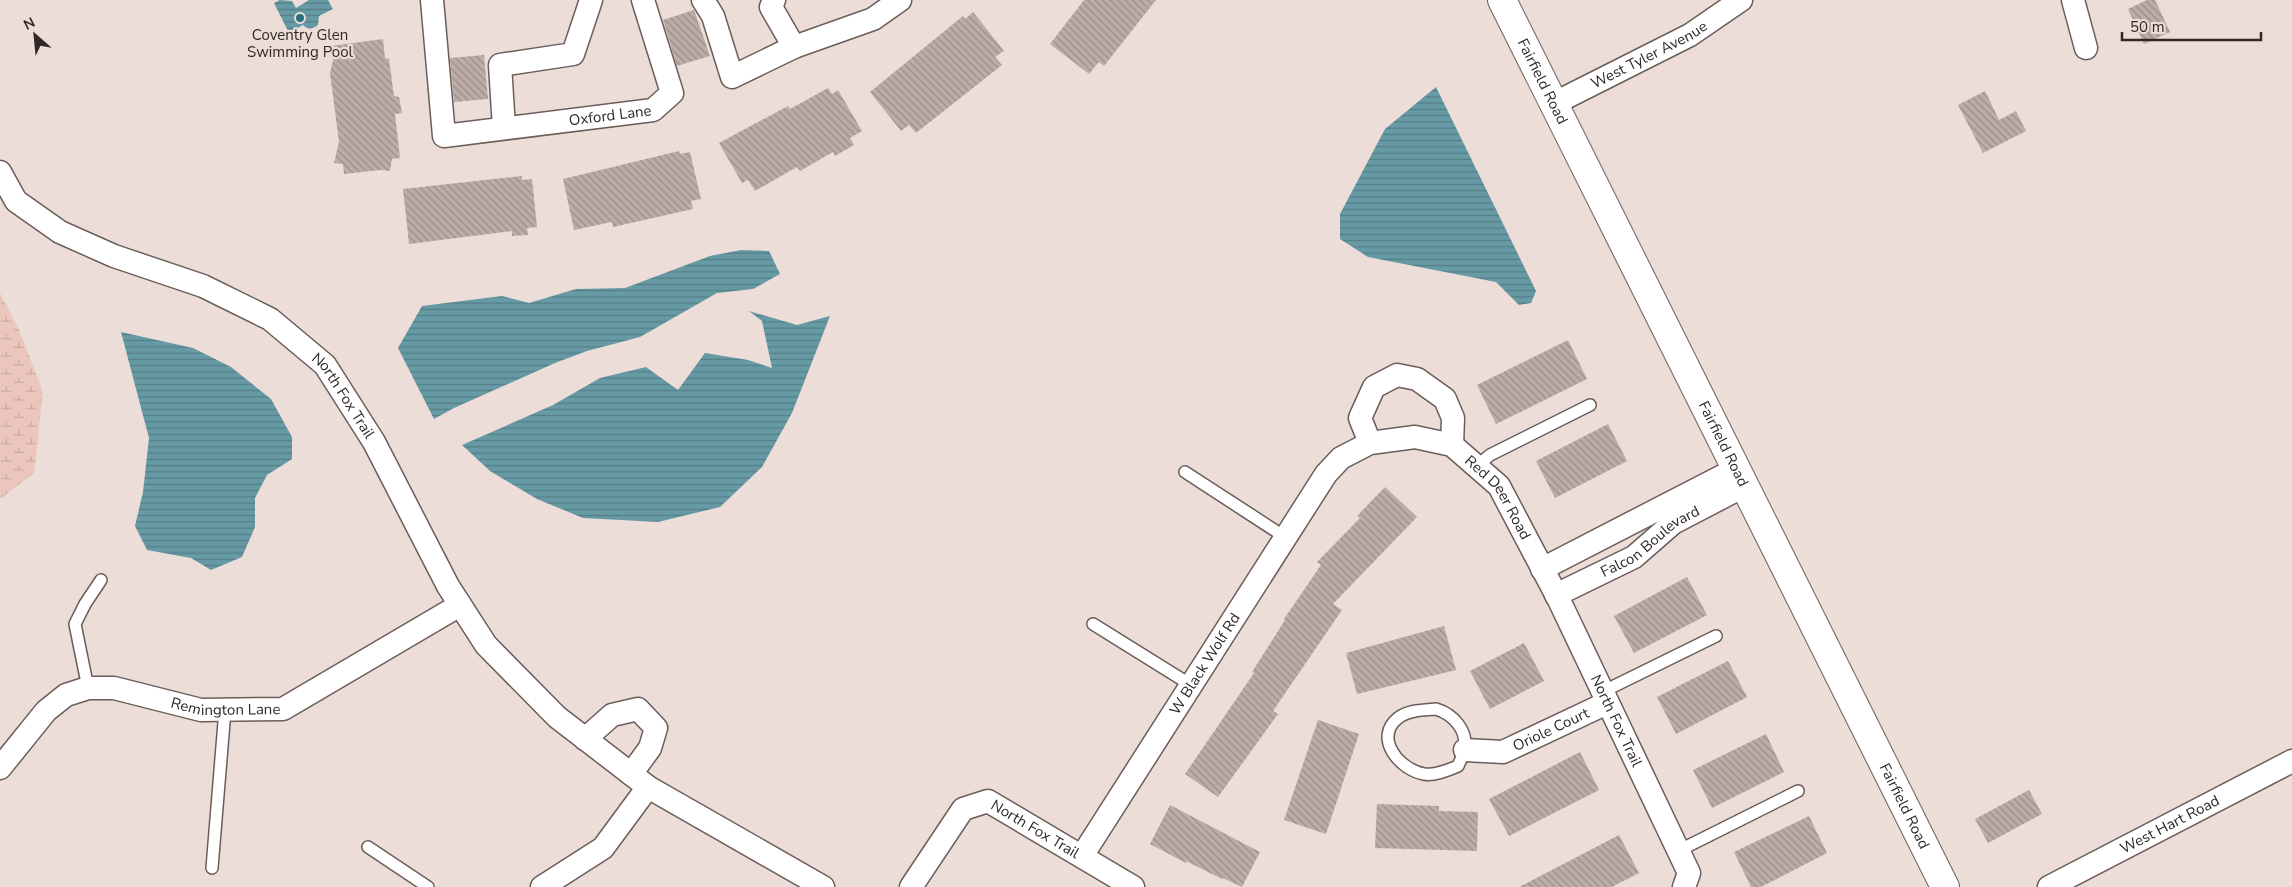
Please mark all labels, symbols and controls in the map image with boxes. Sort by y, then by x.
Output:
north arrow [10,10,60,60]
scale bar [2122,10,2261,42]
marker: Coventry Glen Swimming Pool [294,12,306,24]
text: N [20,13,38,35]
street label: West Tyler Avenue [1588,16,1711,93]
text: 50 m [2130,17,2165,37]
place label: Coventry Glen Swimming Pool [247,25,353,62]
street label: Fairfield Road [1513,35,1572,128]
street label: Oxford Lane [568,100,653,130]
street label: North Fox Trail [308,348,380,443]
street label: Fairfield Road [1694,397,1753,490]
street label: Red Deer Road [1461,451,1536,543]
street label: Falcon Boulevard [1597,501,1703,582]
street label: W Black Wolf Rd [1165,609,1245,719]
street label: North Fox Trail [1586,671,1647,771]
street label: Remington Lane [169,693,280,720]
street label: Oriole Court [1509,703,1593,756]
street label: Fairfield Road [1875,760,1934,852]
street label: West Hart Road [2117,790,2223,858]
street label: North Fox Trail [987,795,1084,863]

